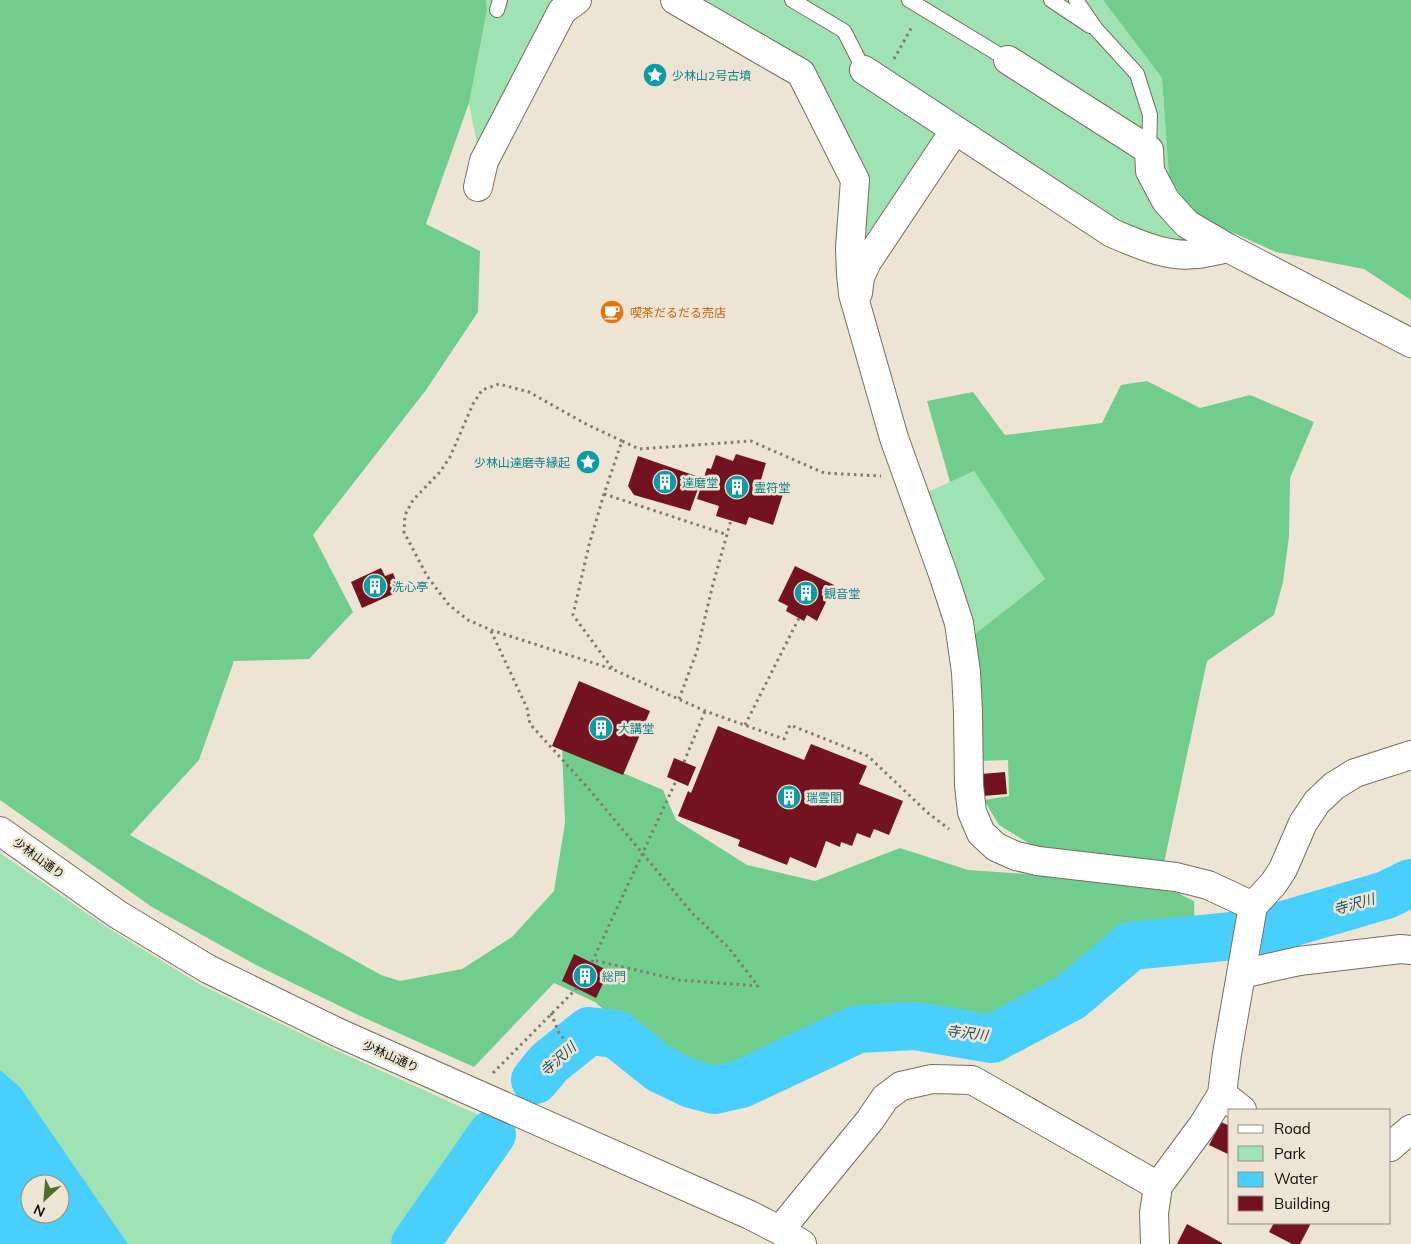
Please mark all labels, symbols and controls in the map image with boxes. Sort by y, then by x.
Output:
place icon: 少林山2号古墳 [642,62,668,88]
place label: 少林山2号古墳 [672,68,751,83]
cafe icon: 喫茶だるだる売店 [599,299,625,325]
place label: 喫茶だるだる売店 [630,305,726,320]
place icon: 少林山達磨寺縁起 [575,449,601,475]
place label: 少林山達磨寺縁起 [474,455,570,470]
building icon: 達磨堂 [652,469,678,495]
building icon: 霊符堂 [724,474,750,500]
place label: 達磨堂 [682,475,718,490]
place label: 霊符堂 [754,480,790,495]
building icon: 洗心亭 [362,573,388,599]
place label: 洗心亭 [392,579,428,594]
building icon: 観音堂 [793,580,819,606]
place label: 観音堂 [824,586,860,601]
building icon: 大講堂 [588,715,614,741]
place label: 大講堂 [618,721,654,736]
building icon: 瑞雲閣 [776,784,802,810]
place label: 瑞雲閣 [806,790,842,805]
street label: 少林山通り [10,834,68,882]
water label: 寺沢川 [1331,889,1379,918]
building icon: 総門 [572,963,598,989]
place label: 総門 [602,969,626,984]
water label: 寺沢川 [945,1022,991,1045]
street label: 少林山通り [361,1037,421,1075]
water label: 寺沢川 [536,1037,581,1080]
legend [1228,1109,1391,1224]
text: Road [1274,1119,1311,1138]
text: Park [1274,1144,1306,1163]
text: Water [1274,1169,1318,1188]
north arrow [20,1174,70,1224]
text: Building [1274,1194,1330,1213]
text: N [31,1200,48,1221]

